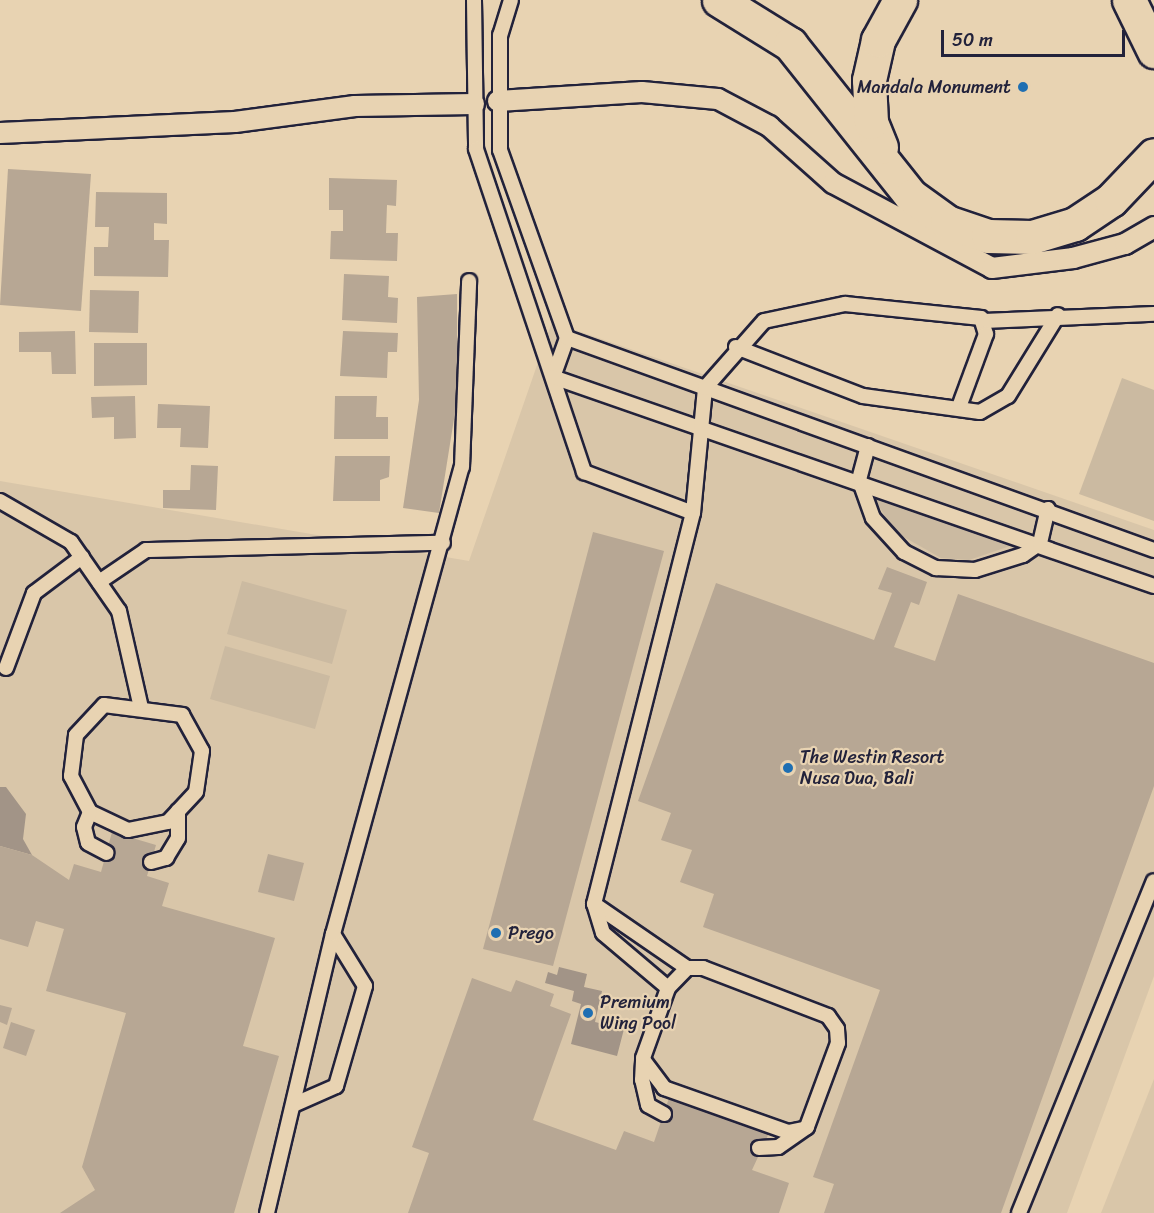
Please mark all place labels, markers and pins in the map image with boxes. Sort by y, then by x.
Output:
place label: Mandala Monument [857,76,1011,98]
marker: Mandala Monument [1016,80,1030,94]
place label: The Westin Resort Nusa Dua, Bali [800,747,944,789]
marker: The Westin Resort Nusa Dua, Bali [781,761,795,775]
place label: Prego [508,922,554,944]
marker: Prego [489,926,503,940]
place label: Premium Wing Pool [600,992,677,1034]
marker: Premium Wing Pool [581,1006,595,1020]

